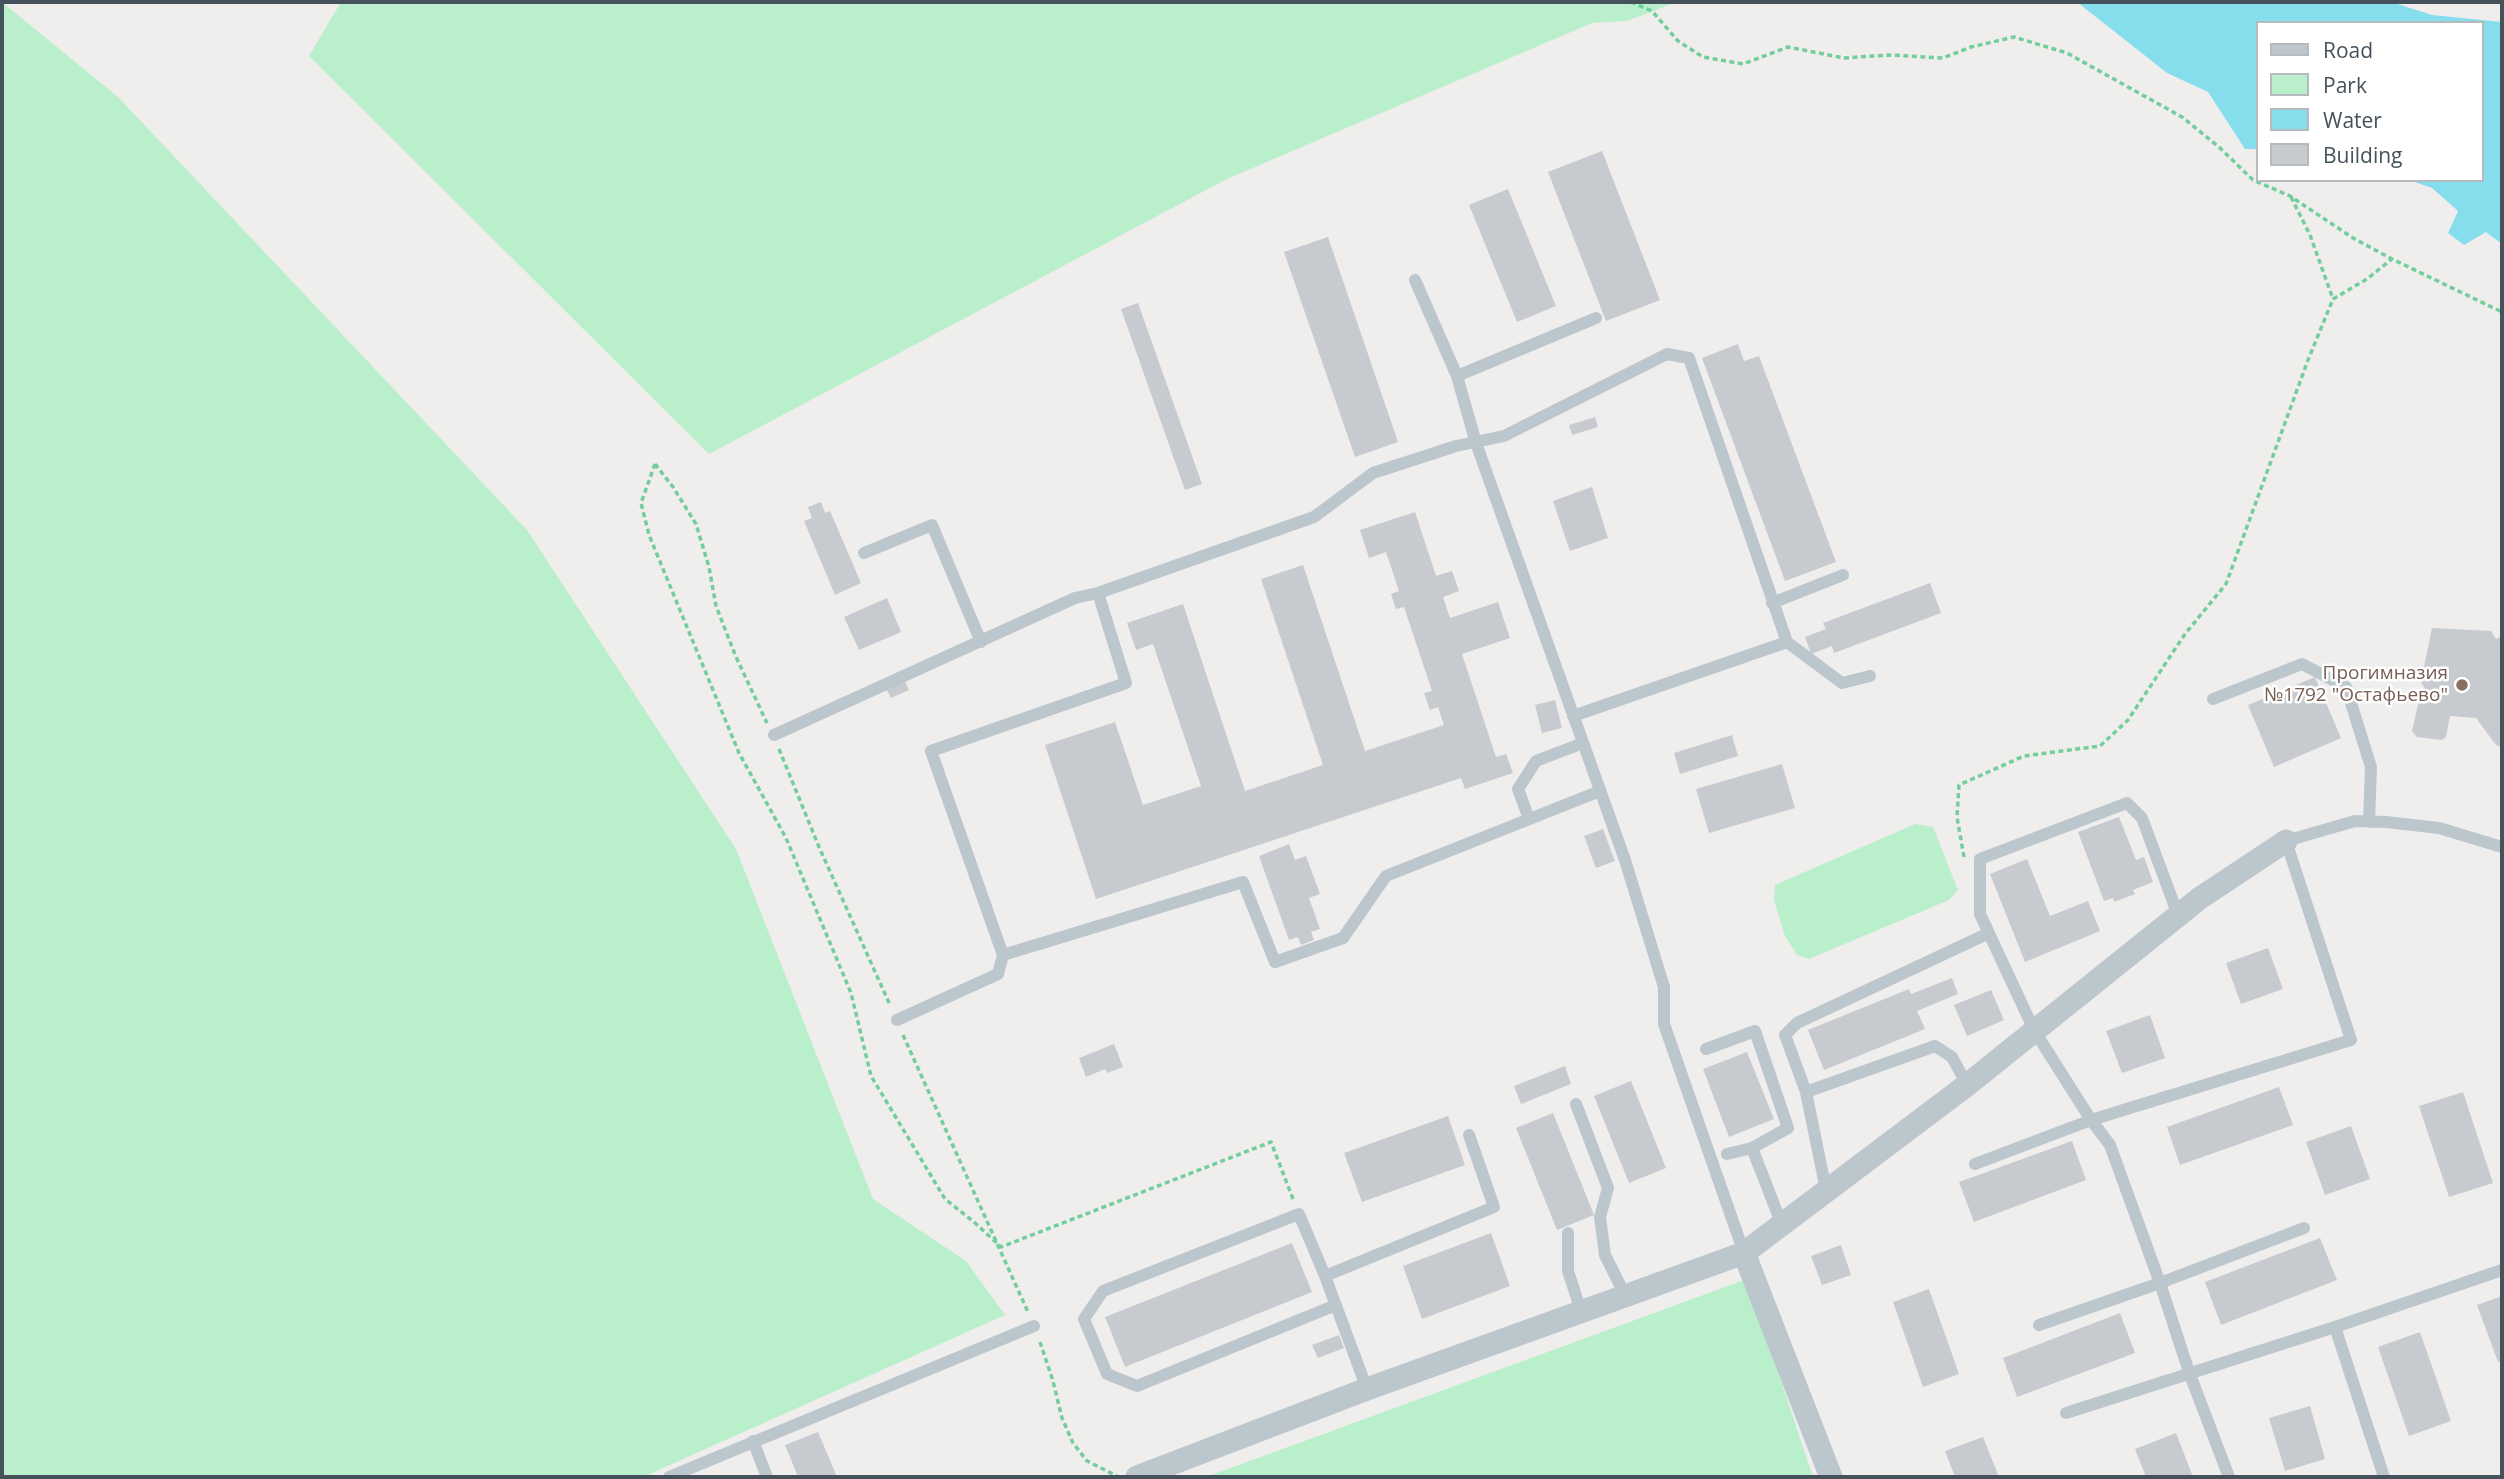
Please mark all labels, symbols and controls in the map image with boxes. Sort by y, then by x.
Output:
legend [2256,21,2483,182]
text: Road [2323,36,2373,64]
text: Park [2323,71,2367,99]
text: Water [2323,106,2382,134]
text: Building [2323,141,2402,169]
place label: Прогимназия №1792 "Остафьево" [2264,663,2448,707]
marker: Прогимназия №1792 "Остафьево" [2454,677,2470,693]

